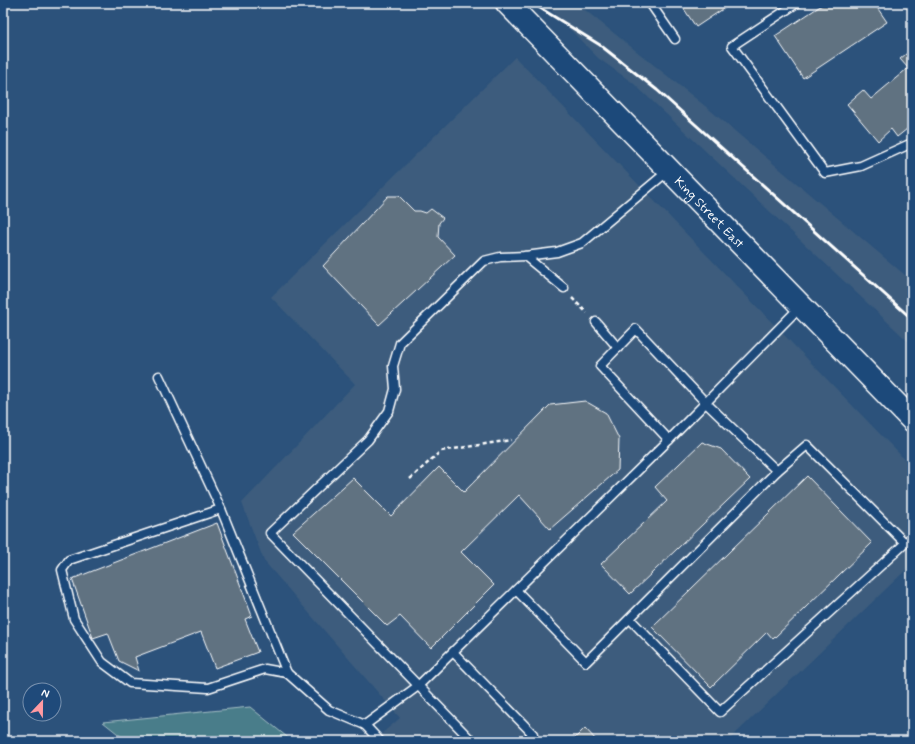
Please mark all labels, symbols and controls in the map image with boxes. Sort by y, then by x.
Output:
street label: King Street East [670,173,747,252]
north arrow [22,682,62,722]
text: N [39,686,51,702]

